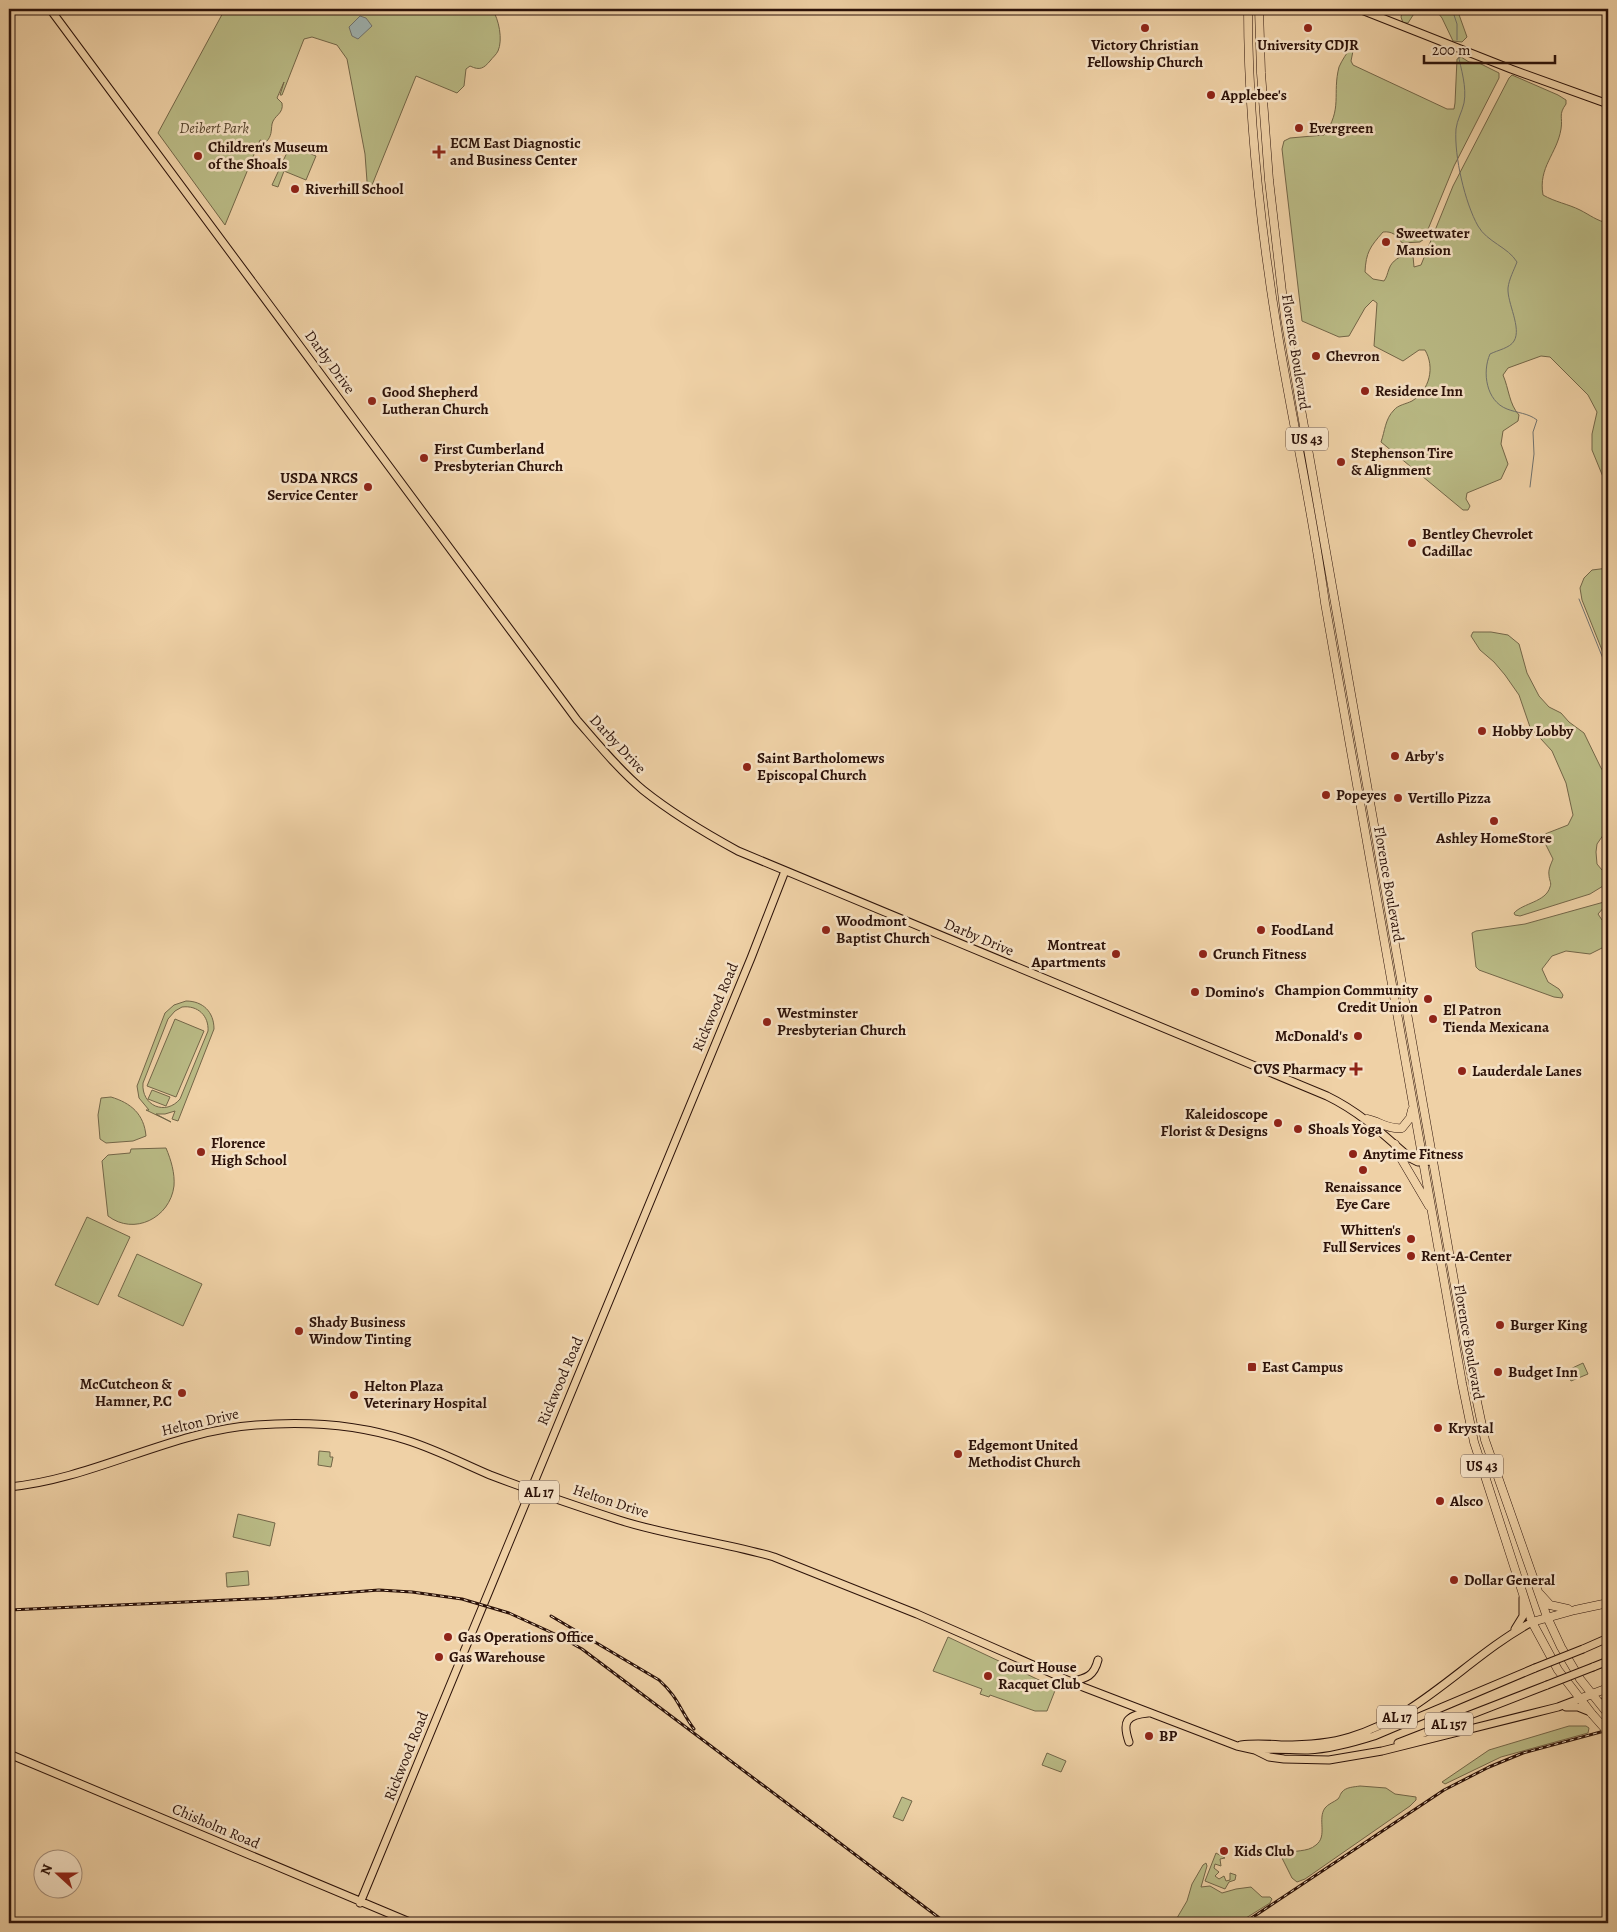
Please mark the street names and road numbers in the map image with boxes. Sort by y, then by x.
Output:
street label: Florence Boulevard [1277,293,1315,412]
street label: Darby Drive [300,326,360,398]
road number: US 43 [1286,428,1328,450]
street label: Darby Drive [585,710,651,778]
street label: Florence Boulevard [1369,825,1409,944]
street label: Darby Drive [941,913,1017,961]
street label: Rickwood Road [687,959,743,1054]
street label: Florence Boulevard [1449,1283,1489,1402]
street label: Rickwood Road [532,1333,588,1428]
street label: Helton Drive [159,1403,241,1441]
road number: US 43 [1461,1454,1503,1478]
street label: Helton Drive [570,1479,652,1523]
road number: AL 17 [519,1480,559,1504]
road number: AL 17 [1377,1705,1417,1728]
street label: Rickwood Road [379,1708,433,1804]
road number: AL 157 [1425,1712,1473,1736]
street label: Chisholm Road [169,1799,264,1854]

